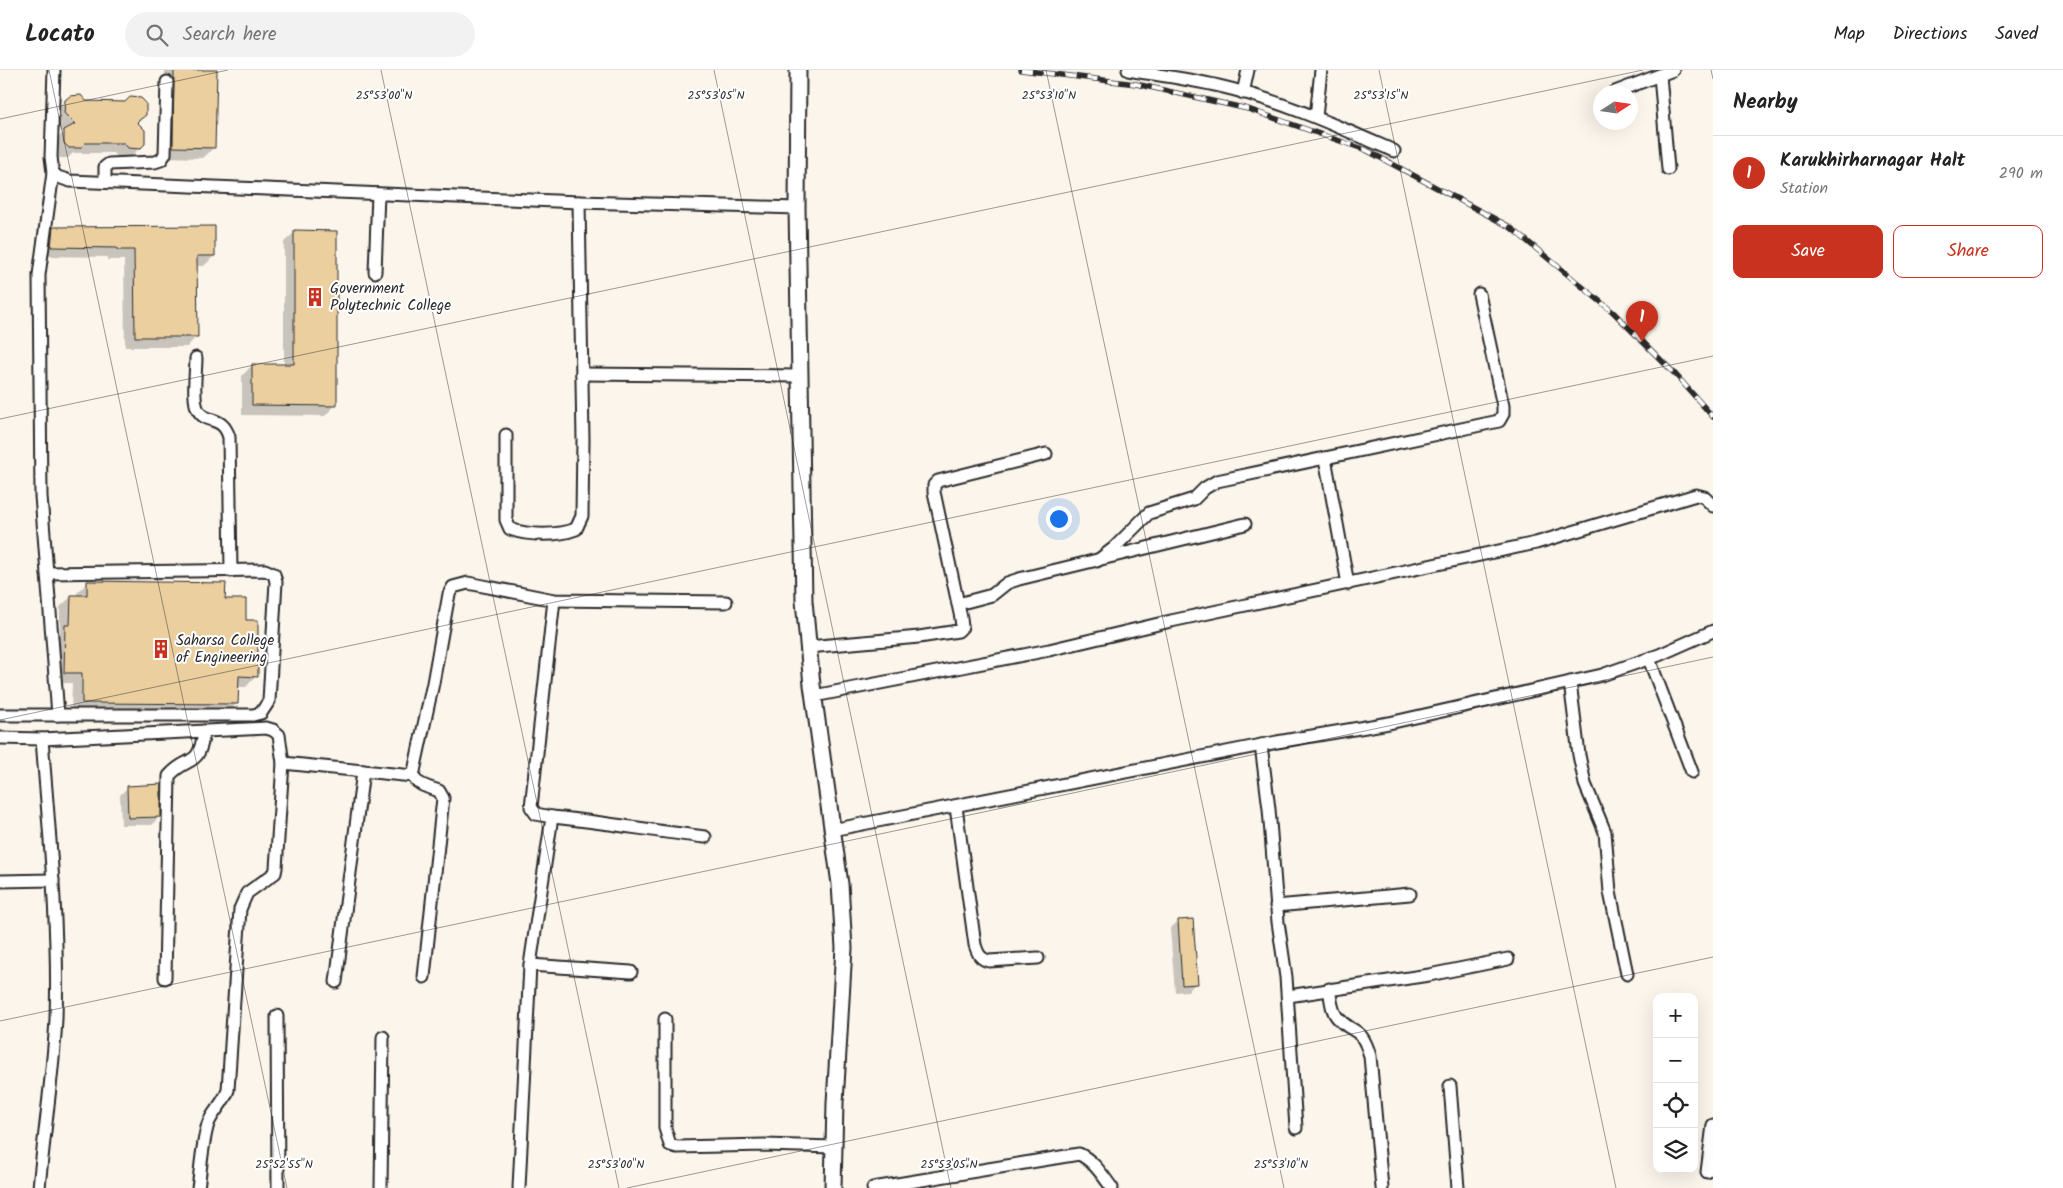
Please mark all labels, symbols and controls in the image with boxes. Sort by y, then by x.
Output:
search box [125,12,475,57]
text: Locato [25,15,95,54]
text: Search here [183,20,276,50]
text: Map [1833,20,1865,49]
text: Directions [1893,20,1967,49]
text: Saved [1995,20,2038,49]
icon: search [143,21,171,49]
north arrow [1593,85,1638,130]
text: 25°53'00"N [356,86,412,105]
text: 25°53'05"N [687,86,745,105]
text: 25°53'10"N [1022,86,1076,105]
text: 25°53'15"N [1354,86,1408,105]
text: Nearby [1733,86,1798,119]
text: Karukhirharnagar Halt [1780,146,1965,176]
text: 1 [1747,161,1751,186]
text: 290 m [1999,161,2043,186]
text: Station [1780,176,1828,201]
button: Save [1733,225,1883,278]
button: Share [1893,225,2043,278]
place label: Government Polytechnic College [330,277,451,318]
building icon: Government Polytechnic College [304,286,326,308]
pin: 1 [1626,301,1658,342]
your location [1046,506,1072,532]
place label: Saharsa College of Engineering [176,629,274,670]
building icon: Saharsa College of Engineering [150,638,172,660]
map controls [1653,993,1698,1173]
button: + [1653,993,1698,1038]
button: − [1653,1038,1698,1083]
button: locate [1653,1083,1698,1128]
button: layers [1653,1128,1698,1173]
text: 25°52'55"N [255,1155,313,1174]
text: 25°53'00"N [588,1155,644,1174]
text: 25°53'05"N [920,1155,978,1174]
text: 25°53'10"N [1254,1155,1308,1174]

